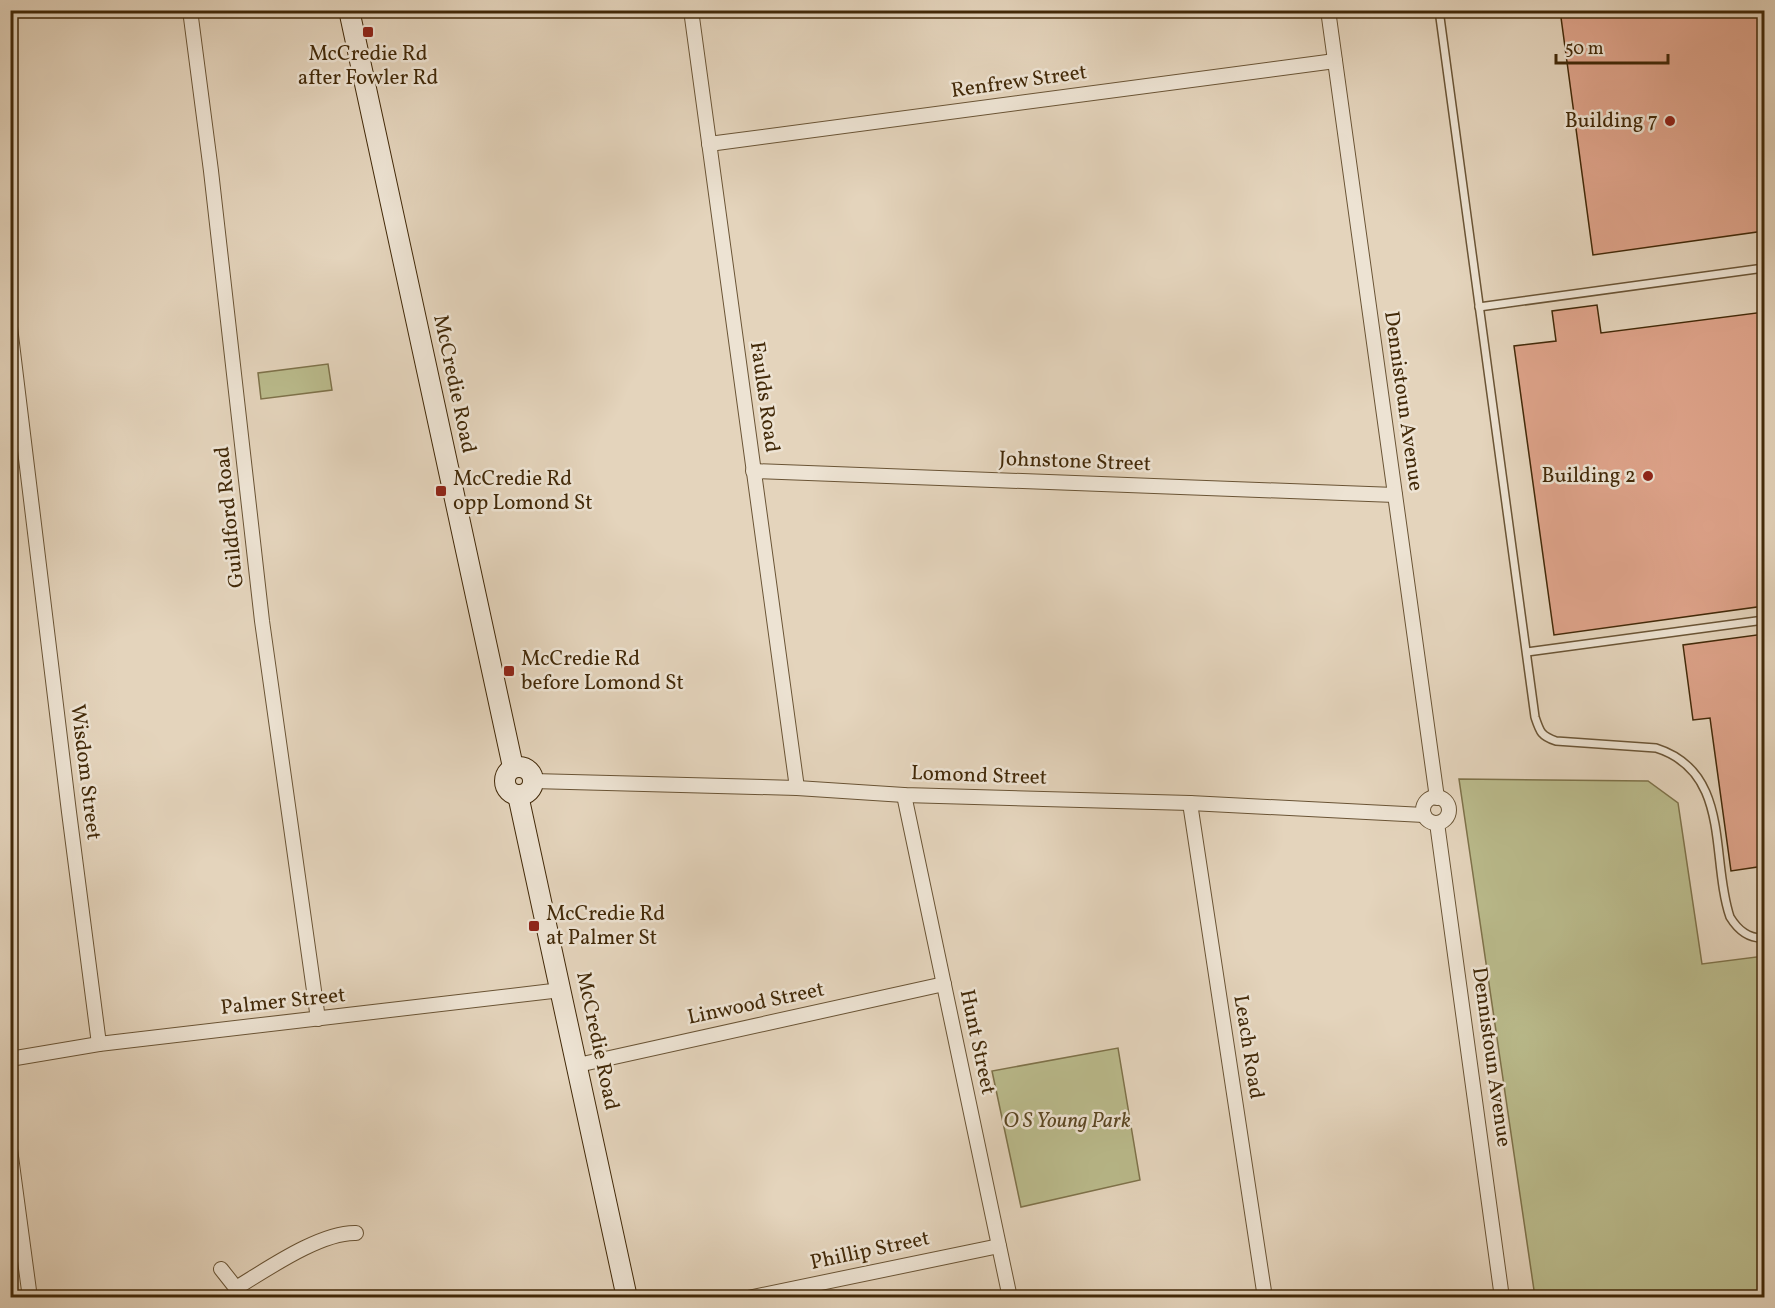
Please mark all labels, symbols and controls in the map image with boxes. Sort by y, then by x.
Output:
marker: McCredie Rd after Fowler Rd [361,25,375,39]
scale bar [1556,27,1668,65]
text: 50 m [1565,37,1604,62]
place label: McCredie Rd after Fowler Rd [298,40,438,93]
street label: Renfrew Street [949,58,1089,106]
place label: Building 7 [1565,107,1658,136]
marker: Building 7 [1663,114,1677,128]
street label: Dennistoun Avenue [1376,309,1430,493]
street label: McCredie Road [425,312,483,456]
street label: Faulds Road [742,340,786,454]
street label: Guildford Road [208,445,252,589]
street label: Johnstone Street [999,445,1151,479]
place label: Building 2 [1542,462,1636,491]
place label: McCredie Rd opp Lomond St [453,465,593,518]
marker: Building 2 [1641,469,1655,483]
marker: McCredie Rd opp Lomond St [434,484,448,498]
place label: McCredie Rd before Lomond St [521,645,684,698]
marker: McCredie Rd before Lomond St [502,664,516,678]
street label: Wisdom Street [62,702,108,842]
street label: Lomond Street [910,759,1048,793]
place label: McCredie Rd at Palmer St [546,900,665,953]
marker: McCredie Rd at Palmer St [527,919,541,933]
street label: Dennistoun Avenue [1464,965,1518,1149]
street label: McCredie Road [568,969,626,1113]
street label: Linwood Street [685,975,827,1033]
street label: Palmer Street [219,981,347,1023]
street label: Hunt Street [952,987,1002,1097]
street label: Leach Road [1225,993,1271,1101]
park label: O S Young Park [1003,1107,1131,1136]
street label: Phillip Street [808,1224,932,1278]

